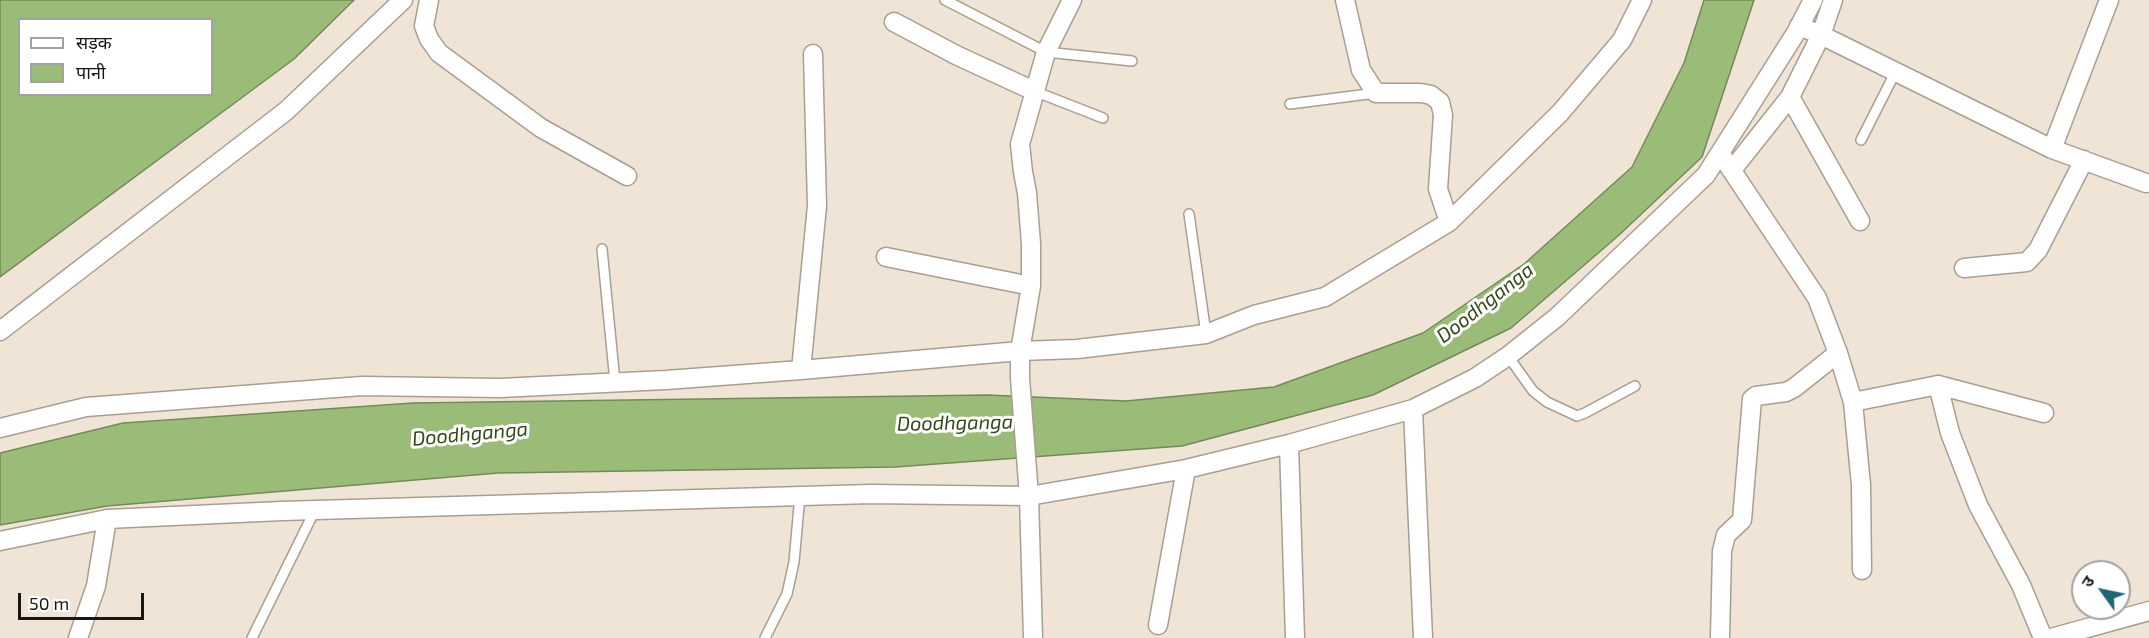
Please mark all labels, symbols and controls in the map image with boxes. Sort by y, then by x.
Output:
legend [18,18,213,96]
text: सड़क [76,31,112,53]
text: पानी [76,61,106,83]
water label: Doodhganga [1432,258,1538,348]
water label: Doodhganga [897,410,1013,436]
water label: Doodhganga [411,417,529,451]
north arrow [2071,560,2131,620]
text: उ [2077,572,2098,590]
scale bar [21,581,147,619]
text: 50 m [29,592,69,614]

